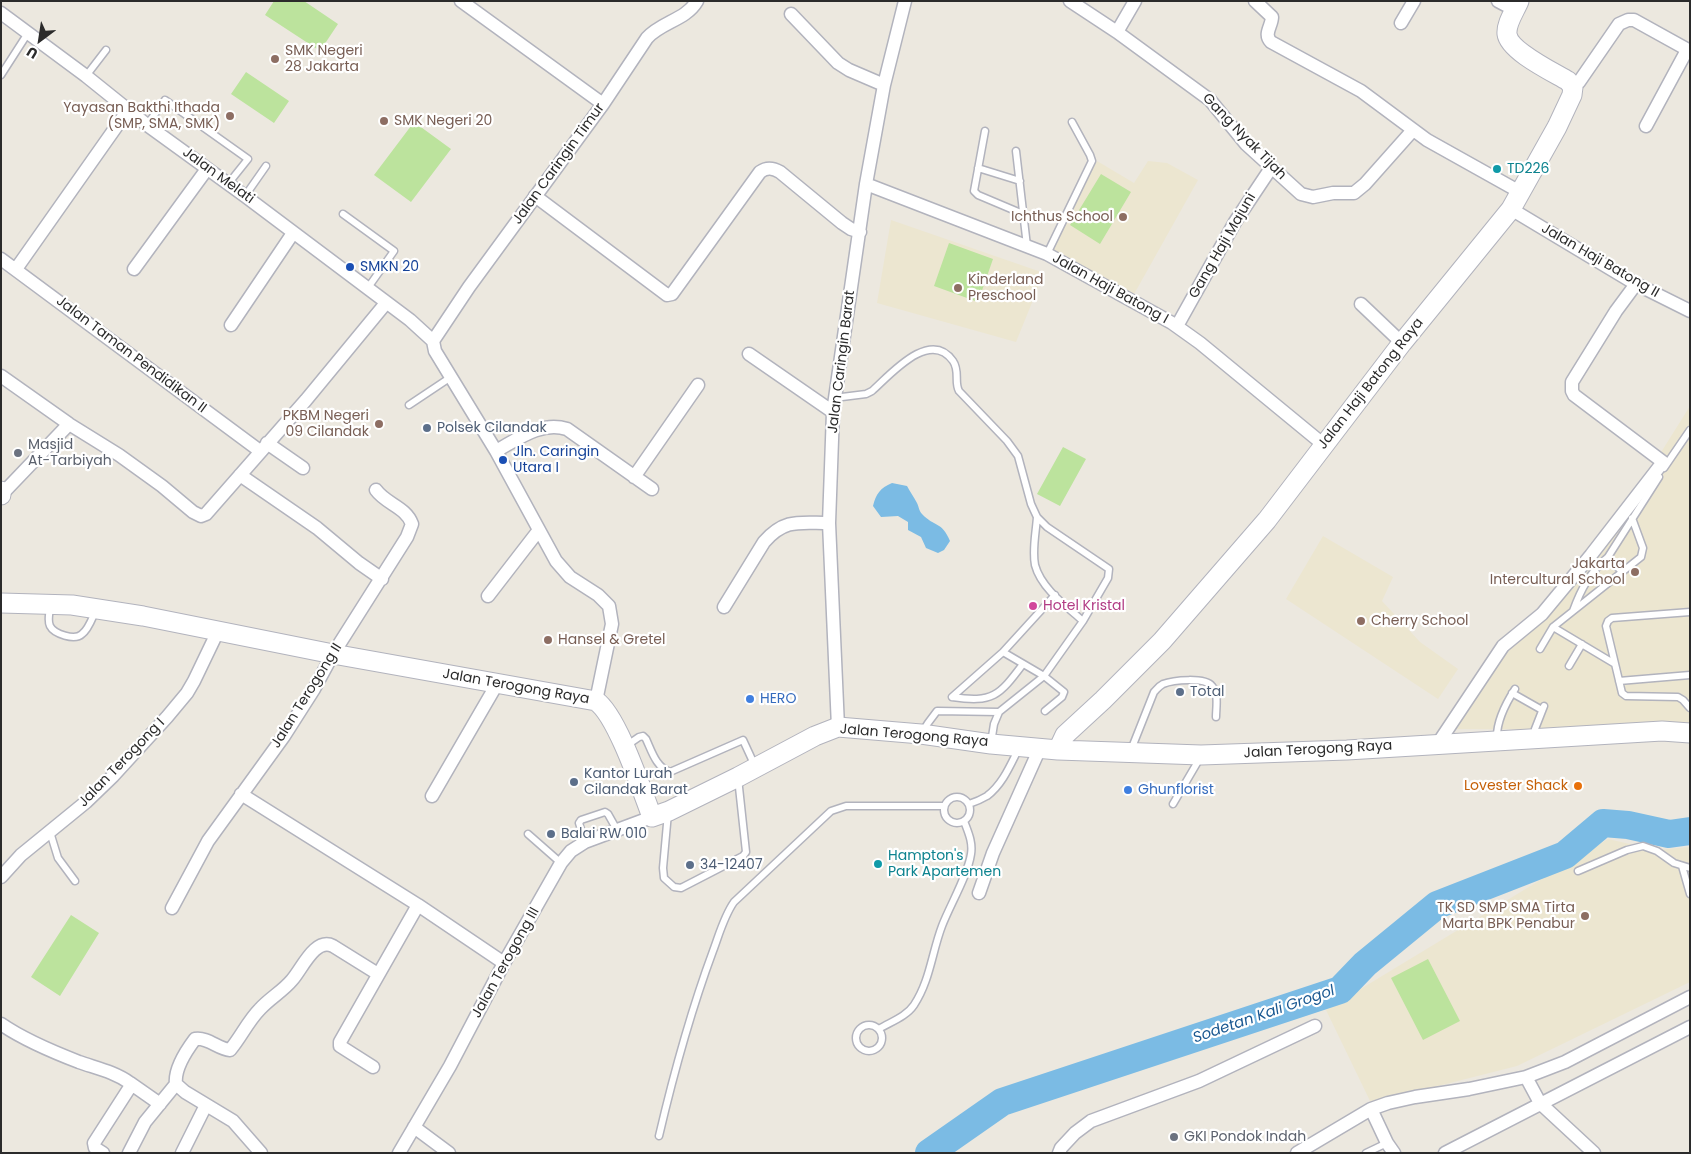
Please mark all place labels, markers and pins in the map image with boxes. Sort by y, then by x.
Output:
place label: SMK Negeri 28 Jakarta [285,43,363,75]
marker: SMK Negeri 28 Jakarta [269,53,281,65]
place label: Yayasan Bakthi Ithada (SMP, SMA, SMK) [63,100,220,132]
marker: Yayasan Bakthi Ithada (SMP, SMA, SMK) [224,110,236,122]
place label: SMK Negeri 20 [394,113,492,129]
marker: SMK Negeri 20 [378,115,390,127]
place label: TD226 [1507,161,1549,177]
marker: TD226 [1491,163,1503,175]
place label: Ichthus School [1011,209,1113,225]
marker: Ichthus School [1117,211,1129,223]
place label: SMKN 20 [360,259,419,275]
marker: SMKN 20 [344,261,356,273]
place label: Kinderland Preschool [968,272,1043,304]
marker: Kinderland Preschool [952,282,964,294]
place label: PKBM Negeri 09 Cilandak [283,408,369,441]
marker: PKBM Negeri 09 Cilandak [373,418,385,430]
place label: Polsek Cilandak [437,420,547,436]
marker: Polsek Cilandak [421,422,433,434]
place label: Masjid At-Tarbiyah [28,437,112,470]
place label: Jln. Caringin Utara I [513,444,599,477]
marker: Masjid At-Tarbiyah [12,447,24,459]
marker: Jln. Caringin Utara I [497,454,509,466]
place label: Jakarta Intercultural School [1490,556,1625,588]
marker: Jakarta Intercultural School [1629,566,1641,578]
place label: Hotel Kristal [1043,598,1125,614]
marker: Hotel Kristal [1027,600,1039,612]
place label: Cherry School [1371,613,1469,629]
marker: Cherry School [1355,615,1367,627]
place label: Hansel & Gretel [558,632,665,648]
marker: Hansel & Gretel [542,634,554,646]
place label: Total [1190,684,1225,700]
marker: Total [1174,686,1186,698]
place label: HERO [760,691,796,707]
marker: HERO [744,693,756,705]
place label: Kantor Lurah Cilandak Barat [584,766,688,799]
marker: Kantor Lurah Cilandak Barat [568,776,580,788]
place label: Lovester Shack [1464,778,1568,794]
marker: Lovester Shack [1572,780,1584,792]
place label: Ghunflorist [1138,782,1214,798]
marker: Ghunflorist [1122,784,1134,796]
place label: Balai RW 010 [561,826,647,842]
marker: Balai RW 010 [545,828,557,840]
place label: Hampton's Park Apartemen [888,848,1001,880]
place label: 34-12407 [700,857,763,873]
marker: Hampton's Park Apartemen [872,858,884,870]
marker: 34-12407 [684,859,696,871]
place label: TK SD SMP SMA Tirta Marta BPK Penabur [1437,900,1575,932]
marker: TK SD SMP SMA Tirta Marta BPK Penabur [1579,910,1591,922]
place label: GKI Pondok Indah [1184,1129,1306,1145]
marker: GKI Pondok Indah [1168,1131,1180,1143]

